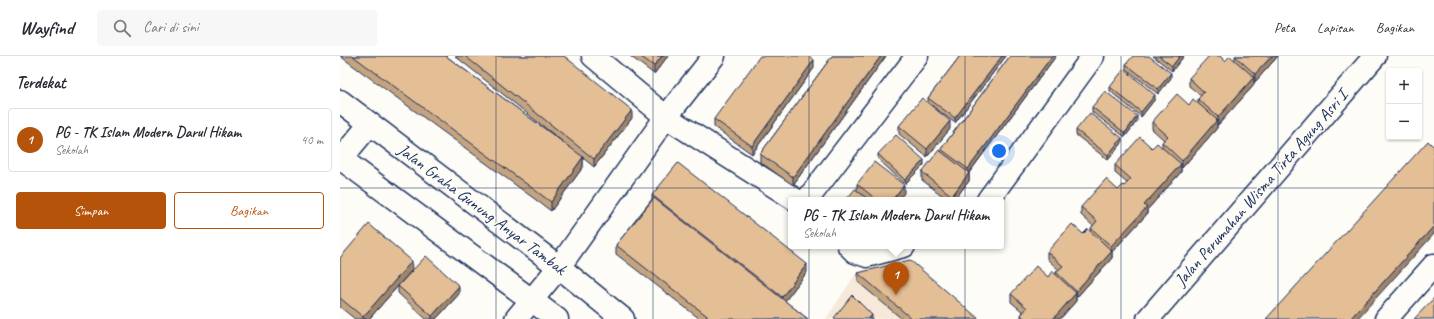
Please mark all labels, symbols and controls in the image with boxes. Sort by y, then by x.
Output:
search box [97,10,377,46]
text: Wayfind [20,16,73,40]
icon: search [111,17,133,39]
text: Cari di sini [143,18,199,37]
text: Peta [1274,19,1295,36]
text: Lapisan [1317,19,1354,36]
text: Bagikan [1376,19,1414,36]
map controls [1386,68,1422,140]
button: + [1386,68,1422,104]
text: Terdekat [16,72,66,93]
street label: Jalan Perumahan Wisma Tirta Agung Asri I [1169,83,1354,291]
button: − [1386,104,1422,140]
text: PG - TK Islam Modern Darul Hikam [55,123,241,142]
text: 1 [27,132,33,148]
text: 40 m [301,132,323,148]
street label: Jalan Graha Gunung Anyar Tambak [393,138,572,280]
your location [989,141,1009,161]
text: Sekolah [55,142,88,158]
button: Simpan [16,192,166,229]
button: Bagikan [174,192,324,229]
popup [788,197,1004,249]
text: PG - TK Islam Modern Darul Hikam [803,206,989,225]
text: Sekolah [803,225,836,241]
pin: 1 [883,262,909,295]

